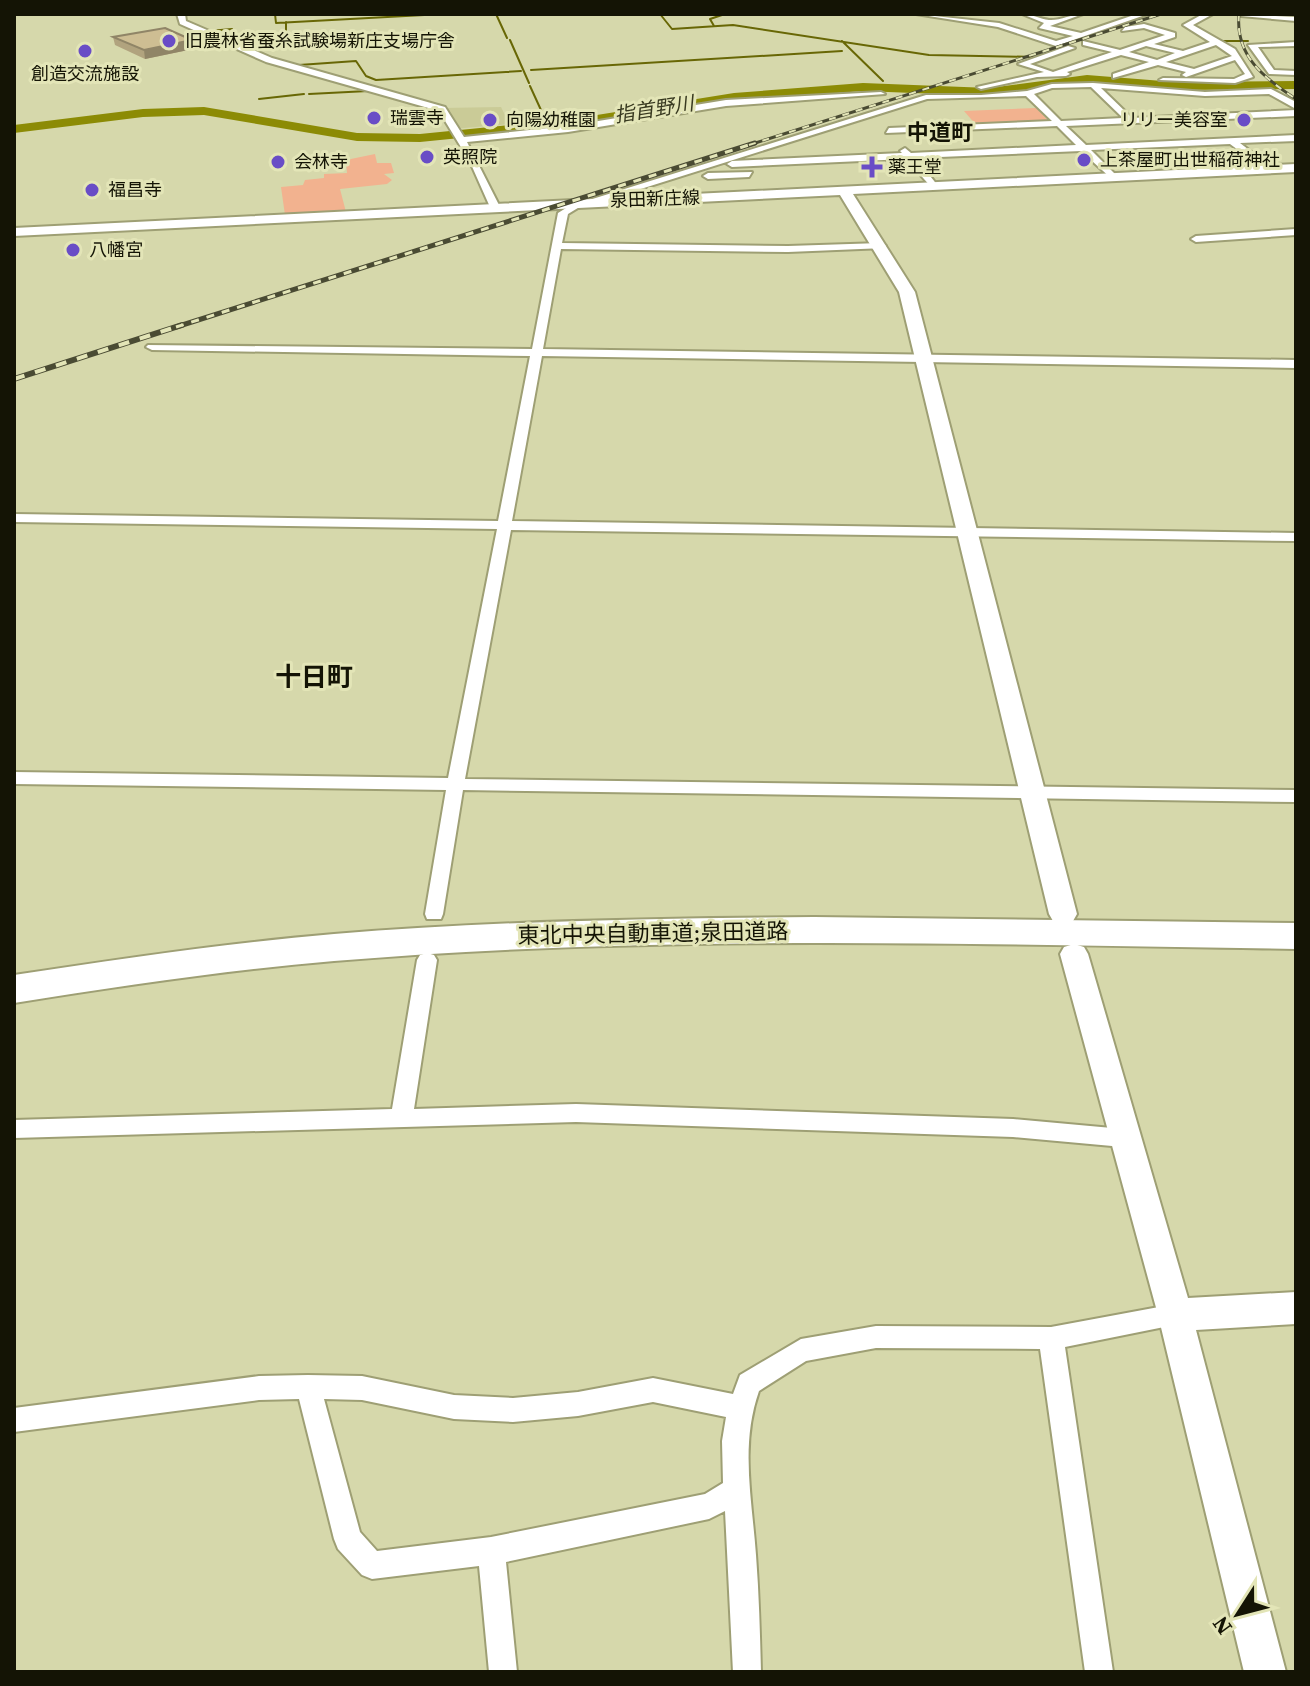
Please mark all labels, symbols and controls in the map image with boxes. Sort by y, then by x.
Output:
place label: 旧農林省蚕糸試験場新庄支場庁舎 [185,28,455,53]
marker: 旧農林省蚕糸試験場新庄支場庁舎 [160,32,178,50]
marker: 創造交流施設 [76,42,94,60]
place label: 創造交流施設 [31,61,139,86]
water label: 指首野川 [612,89,698,129]
place label: 瑞雲寺 [390,105,444,130]
place label: 向陽幼稚園 [506,107,596,132]
place label: リリー美容室 [1120,107,1228,132]
marker: 瑞雲寺 [365,109,383,127]
marker: 向陽幼稚園 [481,111,499,129]
marker: リリー美容室 [1235,111,1253,129]
district label: 中道町 [907,117,973,147]
place label: 英照院 [443,144,497,169]
place label: 上茶屋町出世稲荷神社 [1100,147,1280,172]
marker: 英照院 [418,148,436,166]
place label: 会林寺 [294,149,348,174]
marker: 上茶屋町出世稲荷神社 [1075,151,1093,169]
marker: 会林寺 [269,153,287,171]
place label: 薬王堂 [888,154,942,179]
marker: 薬王堂 [863,158,881,176]
place label: 福昌寺 [108,177,162,202]
marker: 福昌寺 [83,181,101,199]
street label: 泉田新庄線 [610,184,700,213]
place label: 八幡宮 [89,237,143,262]
marker: 八幡宮 [64,241,82,259]
district label: 十日町 [275,659,353,695]
street label: 東北中央自動車道;泉田道路 [517,916,789,950]
north arrow [1198,1574,1278,1654]
text: N [1205,1610,1239,1641]

